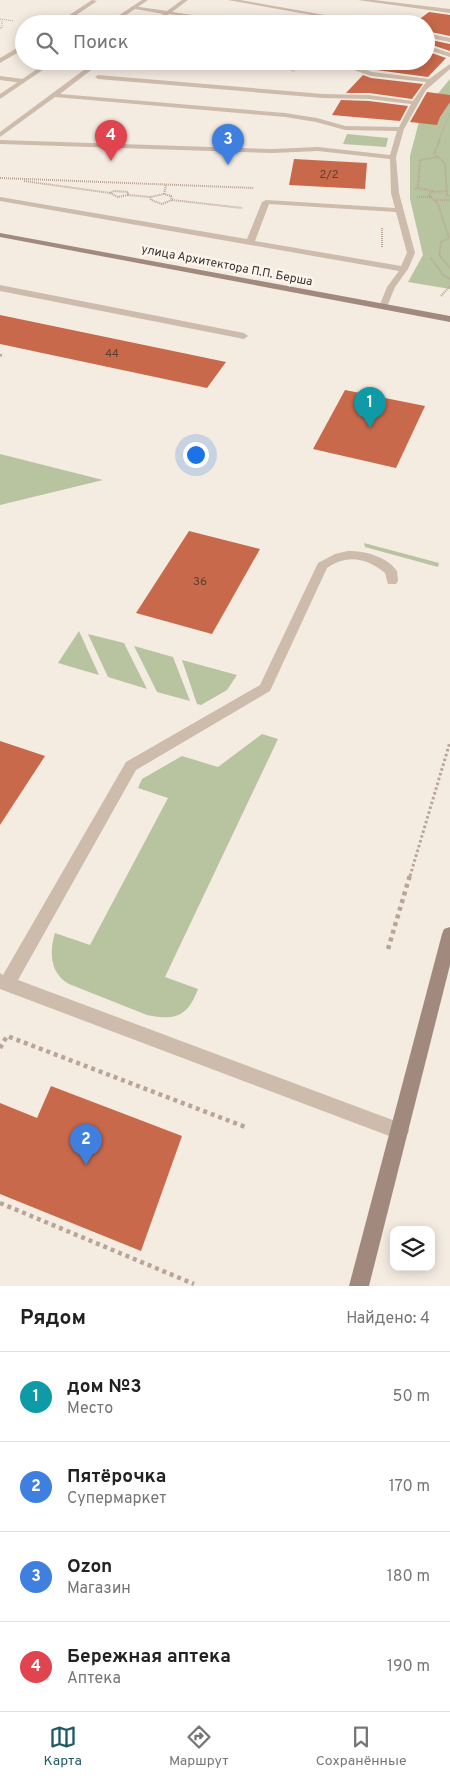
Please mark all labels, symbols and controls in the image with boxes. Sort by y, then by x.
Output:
search box [15,15,435,70]
icon: search [33,29,61,57]
text: Поиск [73,31,129,55]
pin: 4 [95,120,127,161]
pin: 3 [212,124,244,165]
house number: 2/2 [320,168,338,182]
street label: улица Архитектора П.П. Берша [140,242,314,290]
house number: 44 [105,347,119,361]
pin: 1 [354,387,386,428]
your location [183,442,209,468]
house number: 36 [193,574,207,590]
pin: 2 [70,1124,102,1165]
map controls [390,1226,435,1271]
button: layers [390,1226,435,1271]
text: Рядом [20,1305,86,1332]
text: Найдено: 4 [346,1309,430,1329]
text: дом №3 [67,1375,142,1399]
text: 1 [33,1387,39,1407]
text: 50 m [393,1387,430,1407]
text: Место [67,1399,113,1419]
text: Пятёрочка [67,1465,166,1489]
text: 2 [31,1477,41,1497]
text: 170 m [389,1477,430,1497]
text: Супермаркет [67,1489,167,1509]
text: Ozon [67,1555,112,1579]
text: 3 [31,1567,41,1587]
text: 180 m [387,1567,430,1587]
text: Магазин [67,1579,131,1599]
text: Бережная аптека [67,1645,231,1669]
text: 4 [31,1657,41,1677]
text: 190 m [387,1657,430,1677]
text: Аптека [67,1669,121,1689]
tab: Карта [44,1723,82,1770]
tab: Маршрут [169,1723,229,1770]
tab: Сохранённые [316,1723,406,1770]

